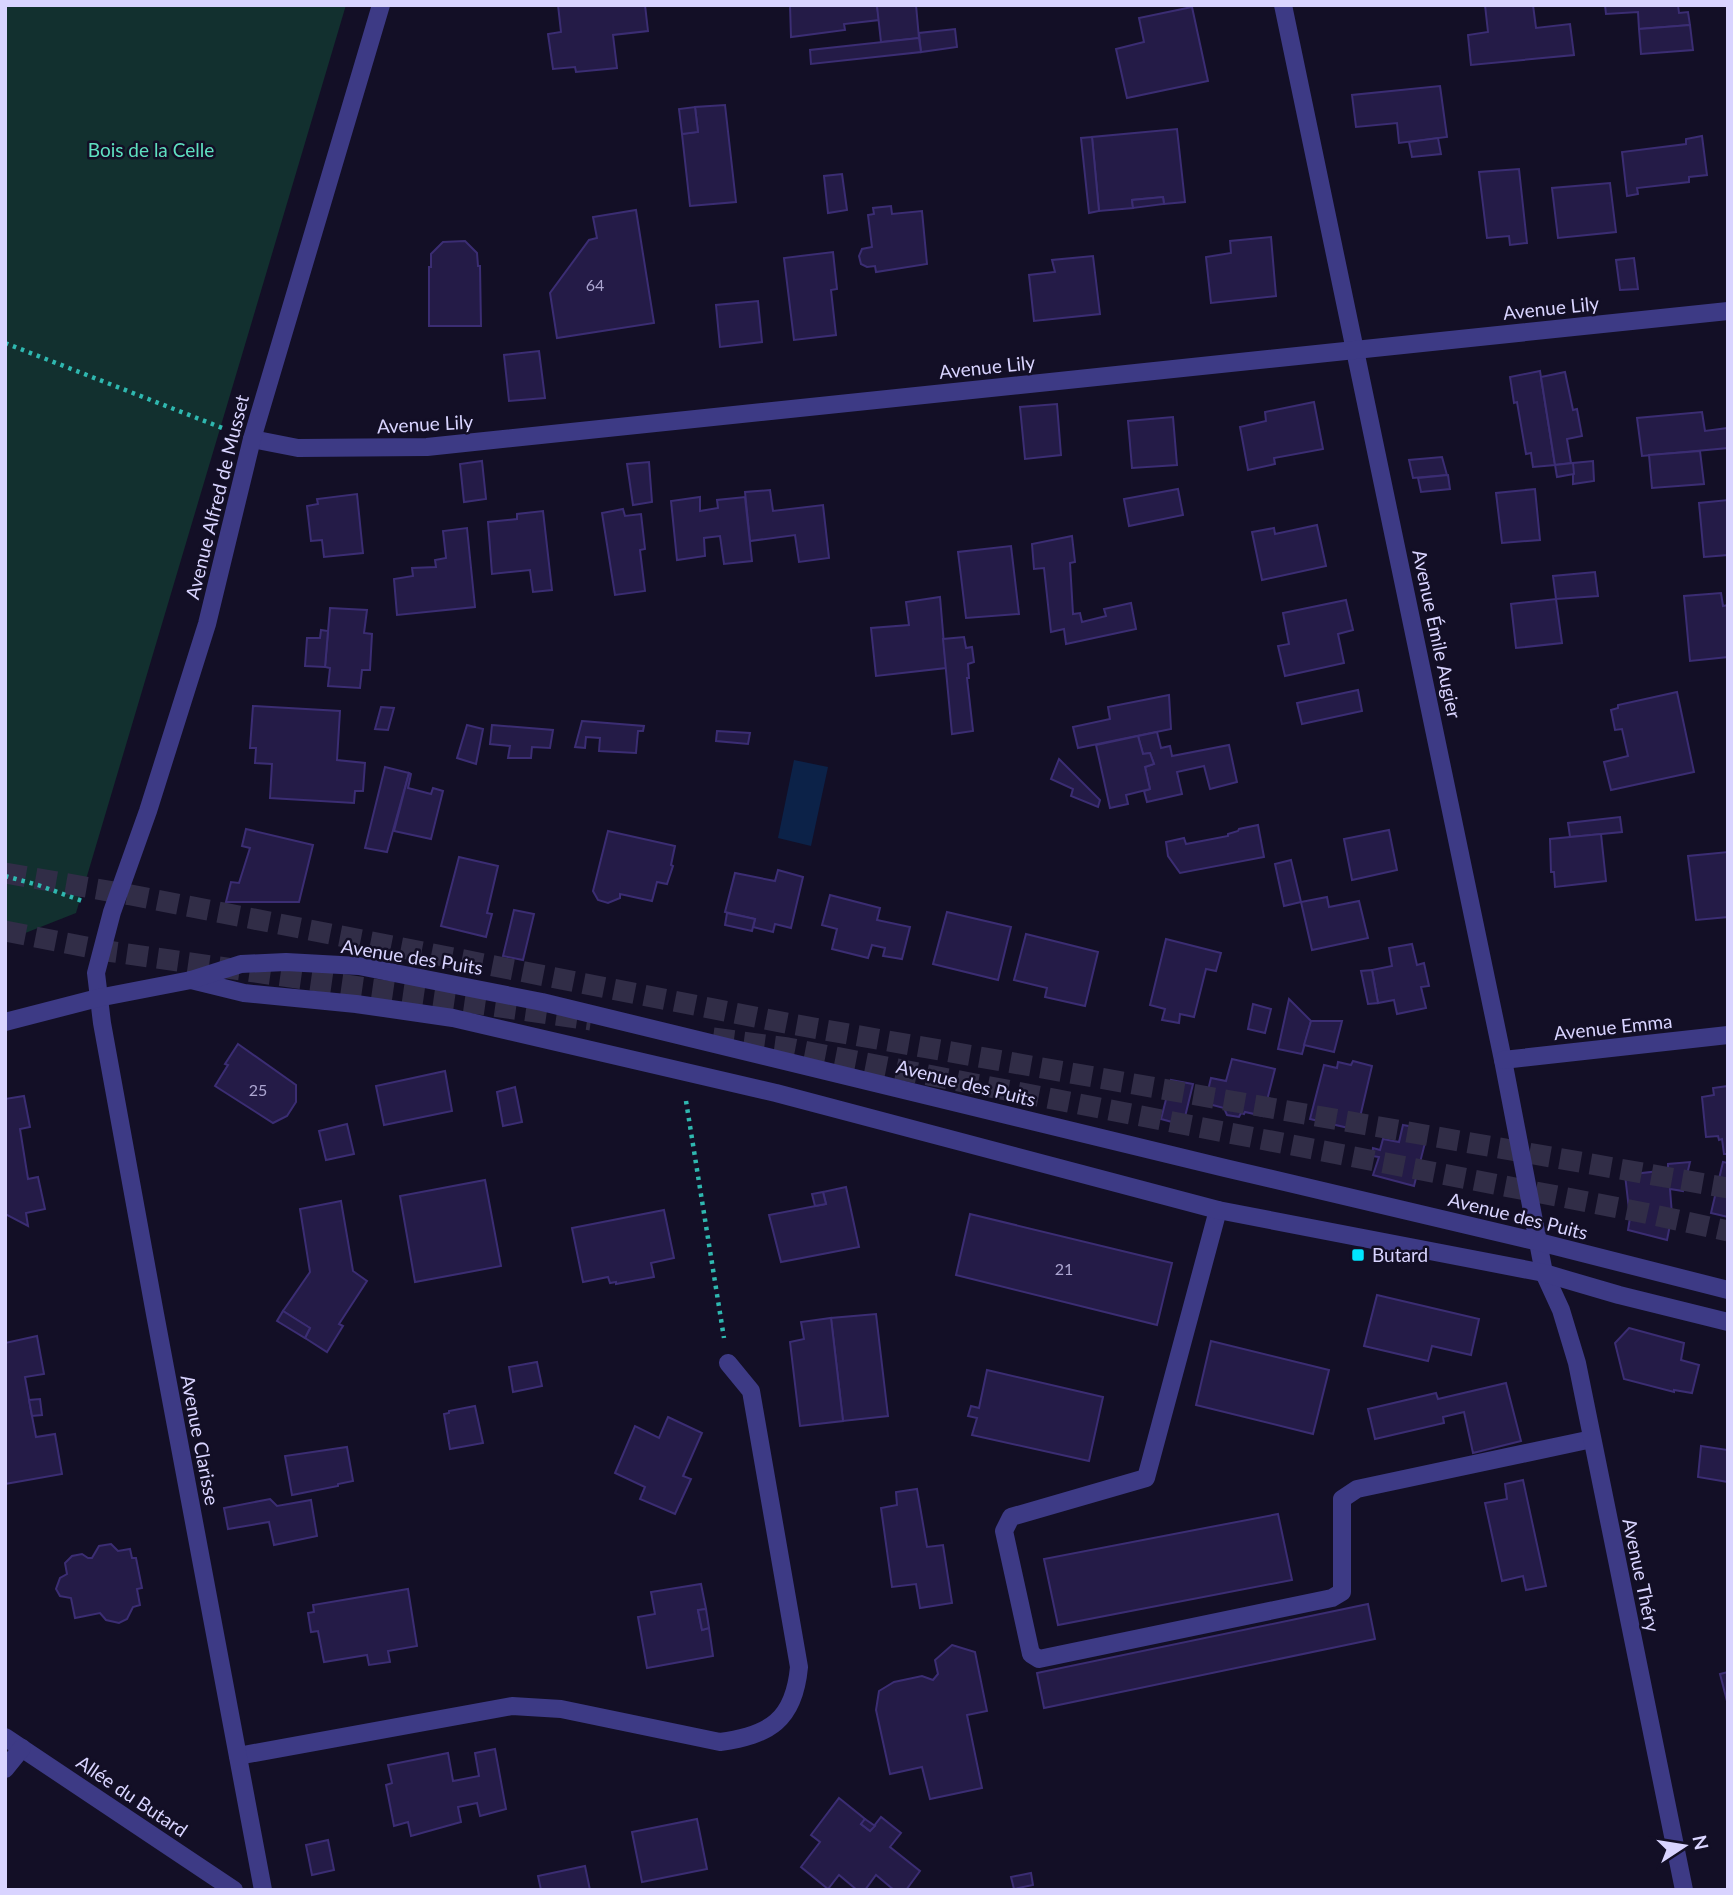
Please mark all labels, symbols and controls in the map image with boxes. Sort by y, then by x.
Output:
park label: Bois de la Celle [88,138,214,161]
house number: 64 [586,275,604,294]
street label: Avenue Lily [1502,291,1600,324]
street label: Avenue Lily [938,350,1036,383]
street label: Avenue Alfred de Musset [180,392,253,602]
street label: Avenue Lily [376,409,474,438]
street label: Avenue Émile Augier [1408,547,1467,720]
street label: Avenue des Puits [340,934,485,979]
street label: Avenue Emma [1552,1009,1673,1044]
street label: Avenue des Puits [894,1054,1038,1111]
house number: 25 [249,1080,267,1099]
street label: Avenue des Puits [1446,1187,1590,1244]
place label: Butard [1372,1243,1428,1266]
marker: Butard [1350,1247,1366,1263]
house number: 21 [1055,1259,1073,1278]
street label: Avenue Clarisse [177,1373,224,1507]
street label: Avenue Théry [1618,1516,1665,1634]
street label: Allée du Butard [72,1750,192,1841]
north arrow [1649,1811,1719,1881]
text: N [1688,1833,1714,1852]

